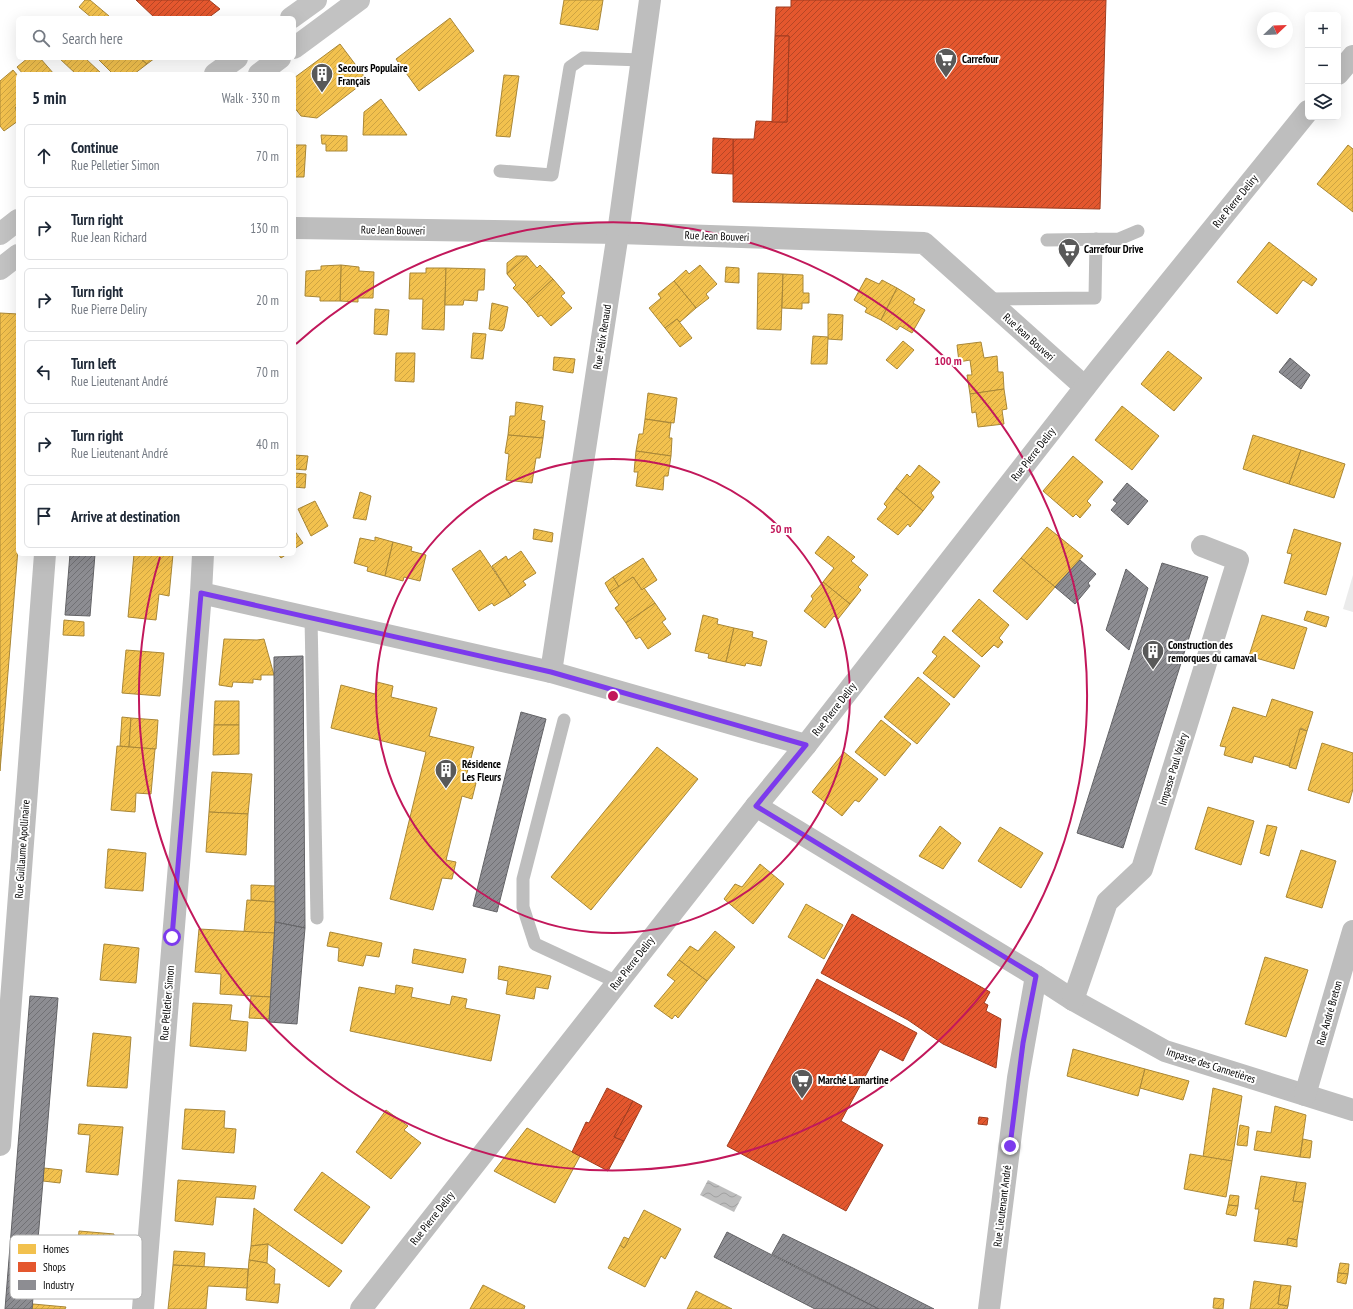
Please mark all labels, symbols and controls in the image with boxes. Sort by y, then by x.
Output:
north arrow [1257,12,1293,48]
map controls [1305,12,1341,120]
button: + [1305,12,1341,48]
search box [16,16,296,60]
icon: search [30,27,52,49]
text: Search here [62,29,123,48]
supermarket icon: Carrefour [933,46,959,79]
button: − [1305,48,1341,84]
place label: Carrefour [962,52,999,66]
building icon: Secours Populaire Français [309,61,335,94]
place label: Secours Populaire Français [338,61,408,88]
button: layers [1305,84,1341,120]
text: 5 min [32,87,66,109]
text: Walk · 330 m [222,90,280,107]
text: Continue [71,138,118,157]
icon: ahead [33,145,55,167]
text: 70 m [256,148,279,165]
text: Rue Pelletier Simon [71,157,160,174]
street label: Rue Pierre Deliry [1209,171,1261,230]
text: Turn right [71,210,123,229]
icon: right [33,217,55,239]
text: 130 m [250,220,279,237]
street label: Rue Jean Bouveri [361,222,425,238]
street label: Rue Jean Bouveri [684,228,750,244]
text: Rue Jean Richard [71,229,147,246]
supermarket icon: Carrefour Drive [1056,236,1082,269]
place label: Carrefour Drive [1084,242,1144,256]
text: Turn right [71,282,123,301]
icon: right [33,289,55,311]
text: 20 m [256,292,279,309]
text: Rue Pierre Deliry [71,301,147,318]
street label: Rue Félix Renaud [590,303,614,371]
street label: Rue Jean Bouveri [1000,310,1058,364]
text: 100 m [934,353,962,368]
text: Turn left [71,354,116,373]
icon: left [33,361,55,383]
text: 70 m [256,364,279,381]
text: Rue Lieutenant André [71,373,168,390]
street label: Rue Pierre Deliry [1008,424,1059,484]
text: Turn right [71,426,123,445]
icon: right [33,433,55,455]
text: 40 m [256,436,279,453]
text: Rue Lieutenant André [71,445,168,462]
icon: arrive [33,505,55,527]
text: Arrive at destination [71,507,180,526]
text: 50 m [770,521,792,536]
building icon: Construction des remorques du carnaval [1140,638,1166,671]
place label: Construction des remorques du carnaval [1168,638,1257,665]
street label: Rue Pierre Deliry [809,679,860,739]
centre of rings [606,689,620,703]
street label: Impasse Paul Valéry [1155,730,1191,807]
building icon: Résidence Les Fleurs [433,757,459,790]
place label: Résidence Les Fleurs [462,757,501,784]
street label: Rue Guillaume Apollinaire [12,799,32,899]
route start [163,928,181,946]
street label: Rue Pierre Deliry [607,933,658,993]
street label: Rue Pelletier Simon [157,965,177,1041]
street label: Rue André Breton [1313,979,1345,1047]
street label: Impasse des Cannetières [1164,1044,1258,1086]
supermarket icon: Marché Lamartine [789,1067,815,1100]
place label: Marché Lamartine [818,1073,889,1087]
route end [1001,1137,1019,1155]
street label: Rue Lieutenant André [990,1164,1014,1248]
street label: Rue Pierre Deliry [407,1188,458,1248]
legend [10,1235,142,1299]
text: Homes [43,1242,69,1256]
text: Shops [43,1260,66,1274]
text: Industry [43,1278,75,1292]

